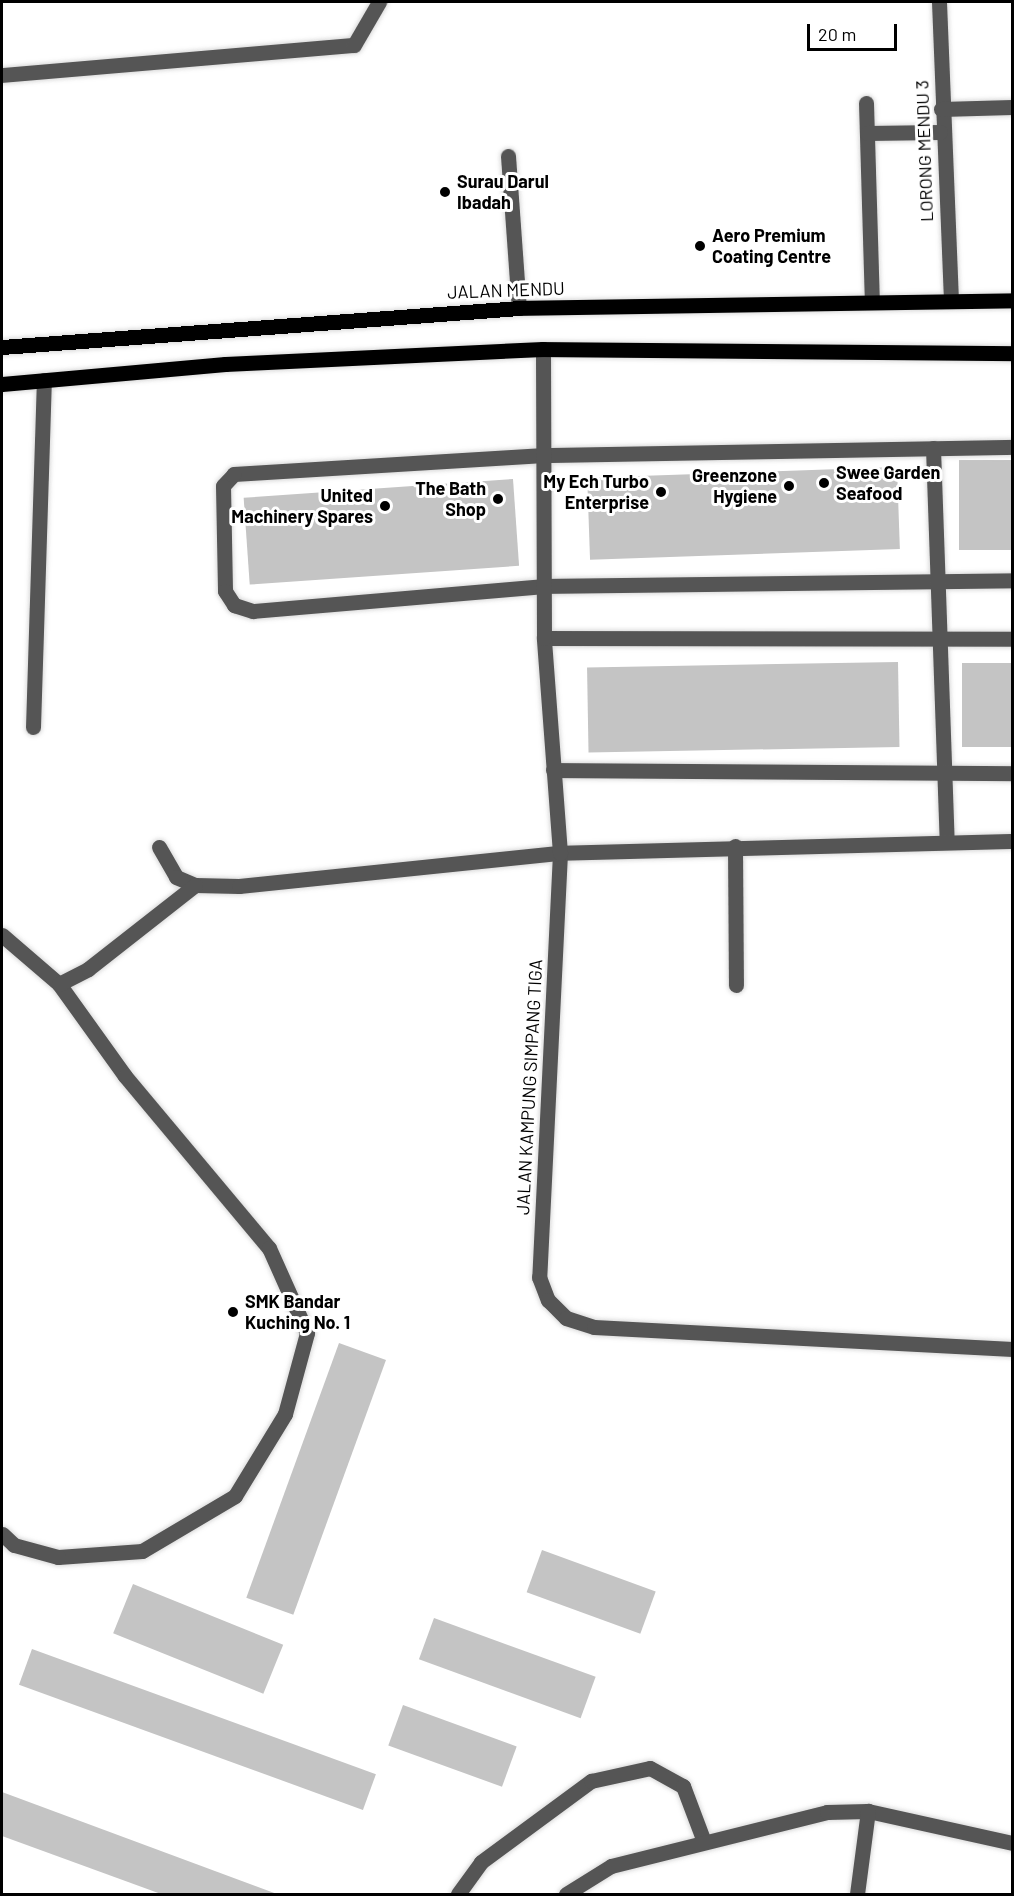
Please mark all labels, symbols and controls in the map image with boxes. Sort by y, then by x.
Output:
scale bar [810,12,900,50]
text: 20 m [818,23,856,45]
street label: LORONG MENDU 3 [911,80,937,222]
place label: Surau Darul Ibadah [457,171,549,213]
marker: Surau Darul Ibadah [438,185,452,199]
place label: Aero Premium Coating Centre [712,225,831,268]
marker: Aero Premium Coating Centre [693,239,707,253]
street label: JALAN MENDU [447,277,565,303]
place label: Swee Garden Seafood [836,462,940,504]
place label: Greenzone Hygiene [692,465,777,508]
place label: My Ech Turbo Enterprise [543,471,649,514]
marker: Swee Garden Seafood [817,476,831,490]
place label: The Bath Shop [415,478,486,520]
marker: Greenzone Hygiene [782,479,796,493]
place label: United Machinery Spares [231,485,373,528]
marker: My Ech Turbo Enterprise [654,485,668,499]
marker: The Bath Shop [491,492,505,506]
marker: United Machinery Spares [378,499,392,513]
street label: JALAN KAMPUNG SIMPANG TIGA [512,959,546,1215]
place label: SMK Bandar Kuching No. 1 [245,1291,350,1334]
marker: SMK Bandar Kuching No. 1 [226,1305,240,1319]

